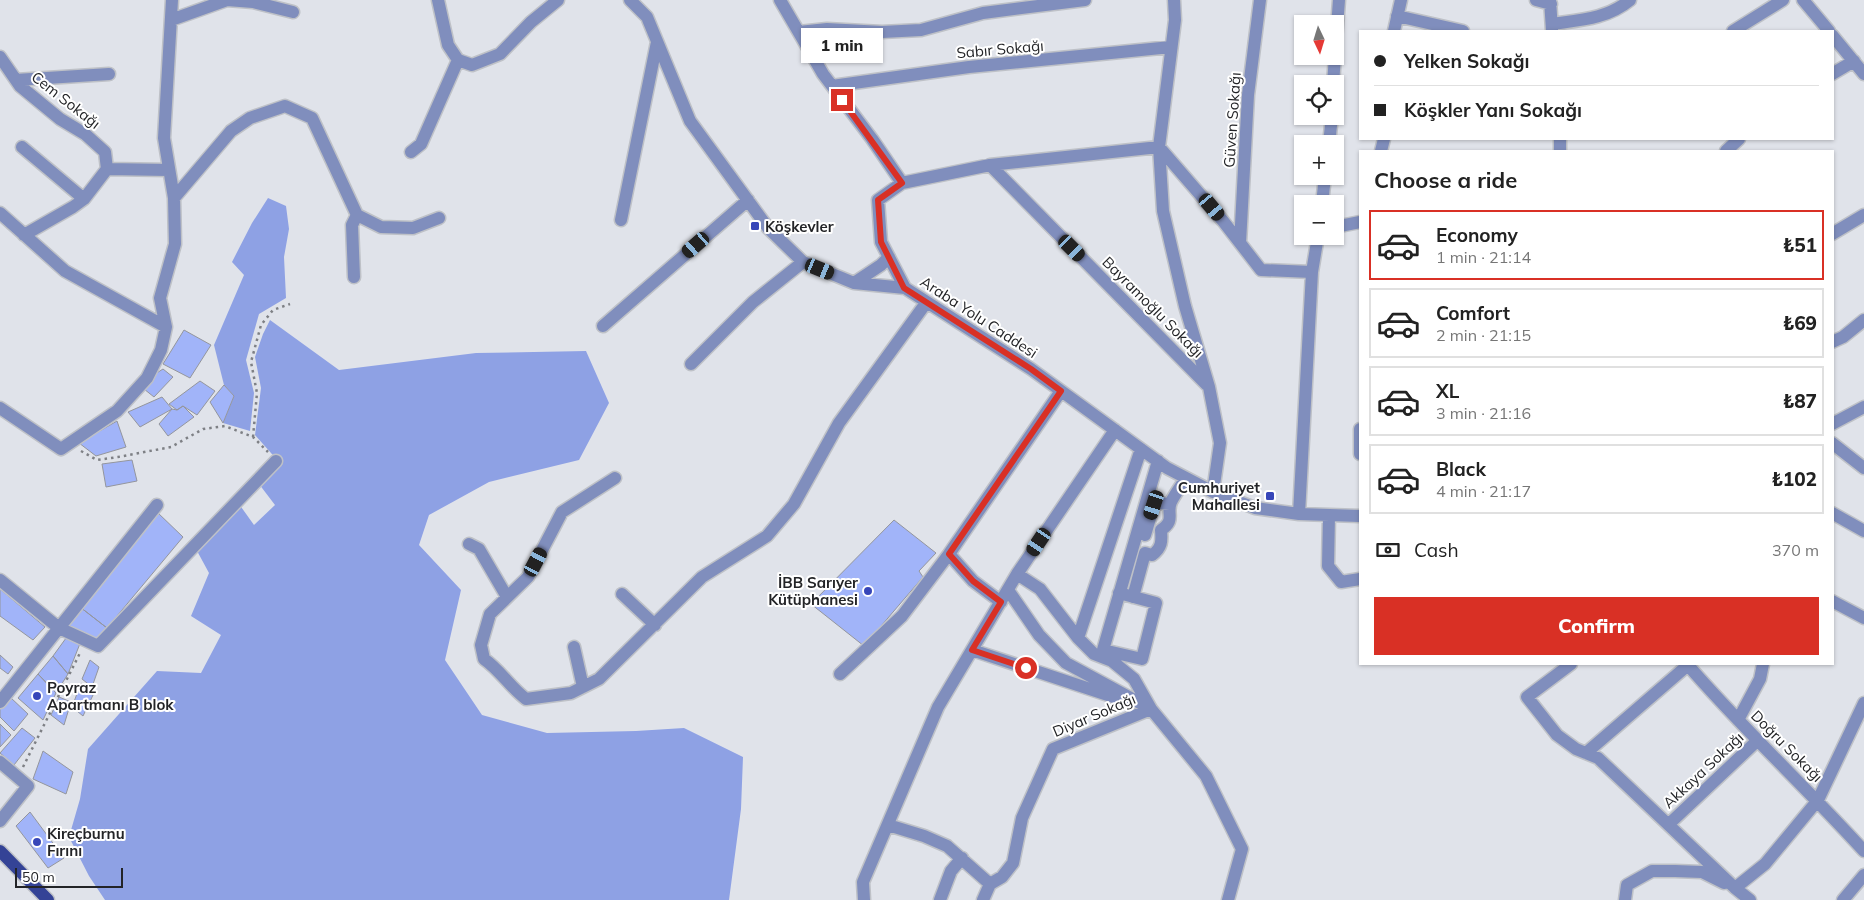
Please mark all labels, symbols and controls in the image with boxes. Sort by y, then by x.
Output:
north arrow [1294,15,1344,65]
map controls [1294,15,1344,245]
callout: 1 min [801,28,883,62]
text: 1 min [821,35,863,55]
street label: Sabır Sokağı [956,36,1044,62]
text: Yelken Sokağı [1404,49,1530,73]
street label: Cem Sokağı [28,67,104,133]
street label: Güven Sokağı [1219,72,1245,168]
button: locate [1294,75,1344,125]
route end [831,89,853,111]
text: Köşkler Yanı Sokağı [1404,98,1582,122]
button: + [1294,135,1344,185]
text: Choose a ride [1374,166,1517,194]
car [1196,191,1227,223]
button: − [1294,195,1344,245]
place label: Köşkevler [765,217,834,236]
marker: Köşkevler [749,220,761,232]
icon: car [1376,223,1421,268]
text: Economy [1436,223,1518,247]
car [679,229,712,261]
car [1056,232,1087,264]
text: ₺51 [1783,233,1817,257]
text: 1 min · 21:14 [1436,247,1531,267]
street label: Bayramoğlu Sokağı [1098,252,1208,362]
car [803,256,836,282]
street label: Araba Yolu Caddesi [917,272,1041,362]
icon: car [1376,301,1421,346]
text: Comfort [1436,301,1510,325]
text: ₺69 [1783,311,1817,335]
text: 2 min · 21:15 [1436,325,1531,345]
icon: car [1376,379,1421,424]
text: XL [1436,379,1459,403]
text: ₺87 [1783,389,1817,413]
text: 3 min · 21:16 [1436,403,1531,423]
icon: car [1376,457,1421,502]
text: Black [1436,457,1486,481]
text: ₺102 [1771,467,1817,491]
place label: Cumhuriyet Mahallesi [1178,478,1260,514]
text: 4 min · 21:17 [1436,481,1531,501]
car [1142,488,1165,522]
marker: Cumhuriyet Mahallesi [1264,490,1276,502]
car [1024,525,1053,559]
icon: cash [1374,536,1402,564]
text: Cash [1414,538,1459,562]
text: 370 m [1772,540,1819,560]
car [522,545,549,579]
place label: İBB Sarıyer Kütüphanesi [768,573,858,609]
marker: İBB Sarıyer Kütüphanesi [862,585,874,597]
button: Confirm [1374,597,1819,655]
route start [1015,657,1037,679]
place label: Poyraz Apartmanı B blok [47,678,174,714]
street label: Diyar Sokağı [1050,689,1138,741]
marker: Poyraz Apartmanı B blok [31,690,43,702]
street label: Doğru Sokağı [1747,706,1827,786]
street label: Akkaya Sokağı [1659,728,1747,812]
place label: Kireçburnu Fırını [47,824,125,860]
marker: Kireçburnu Fırını [31,836,43,848]
scale bar [15,865,122,888]
text: 50 m [22,868,55,886]

